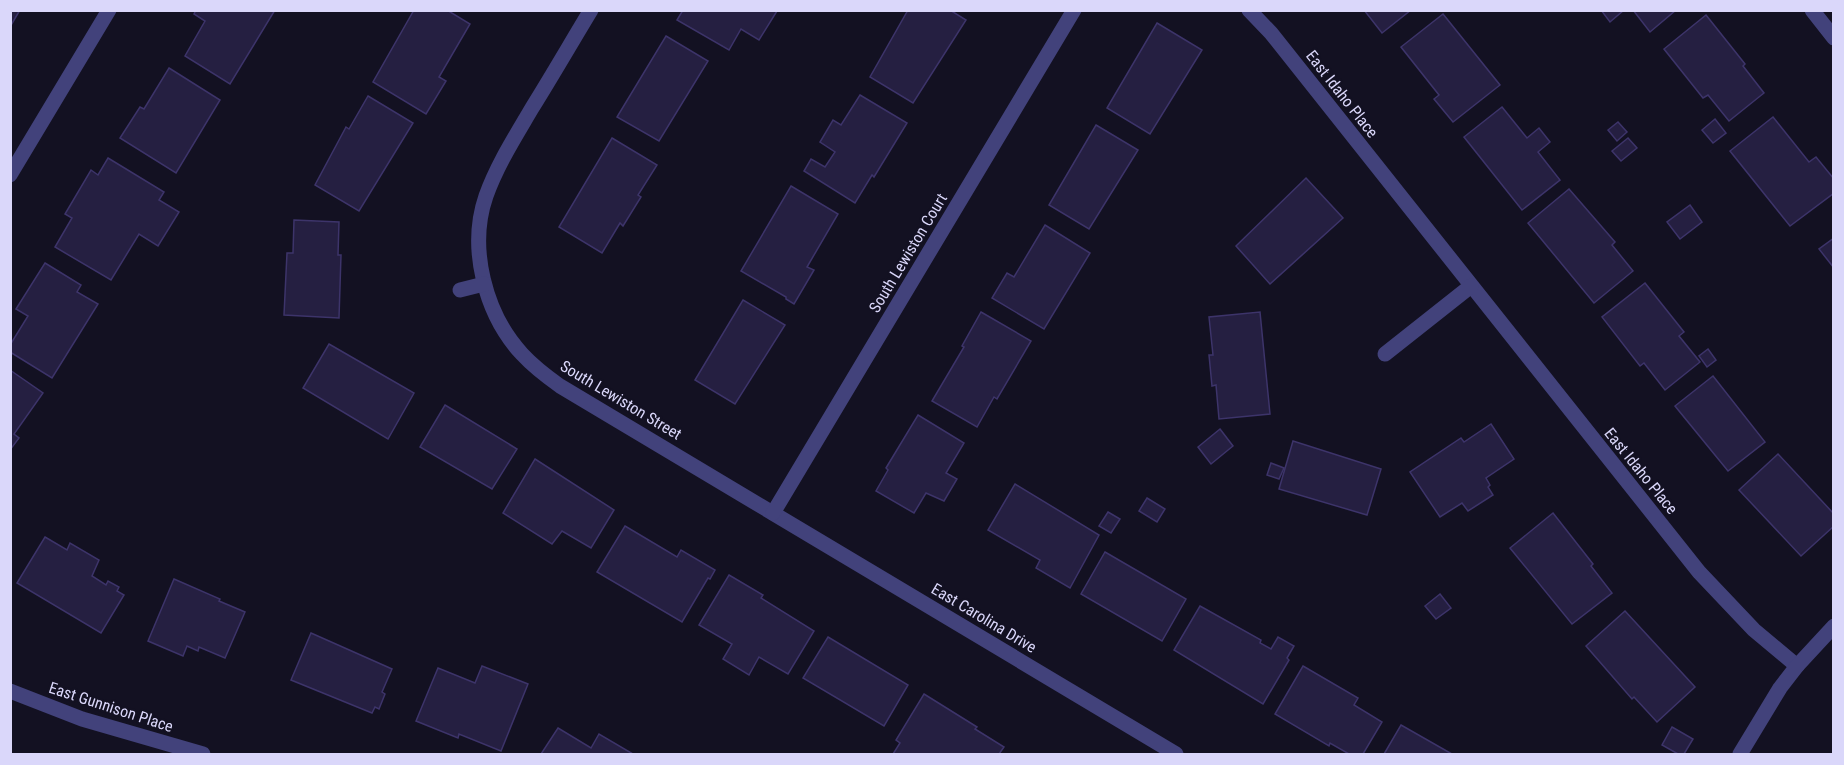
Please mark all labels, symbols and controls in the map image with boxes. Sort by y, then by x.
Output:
street label: East Idaho Place [1302,47,1382,141]
street label: South Lewiston Court [865,190,951,316]
street label: South Lewiston Street [557,356,685,444]
street label: East Idaho Place [1600,424,1682,518]
street label: East Carolina Drive [928,579,1040,657]
street label: East Gunnison Place [46,678,176,736]

